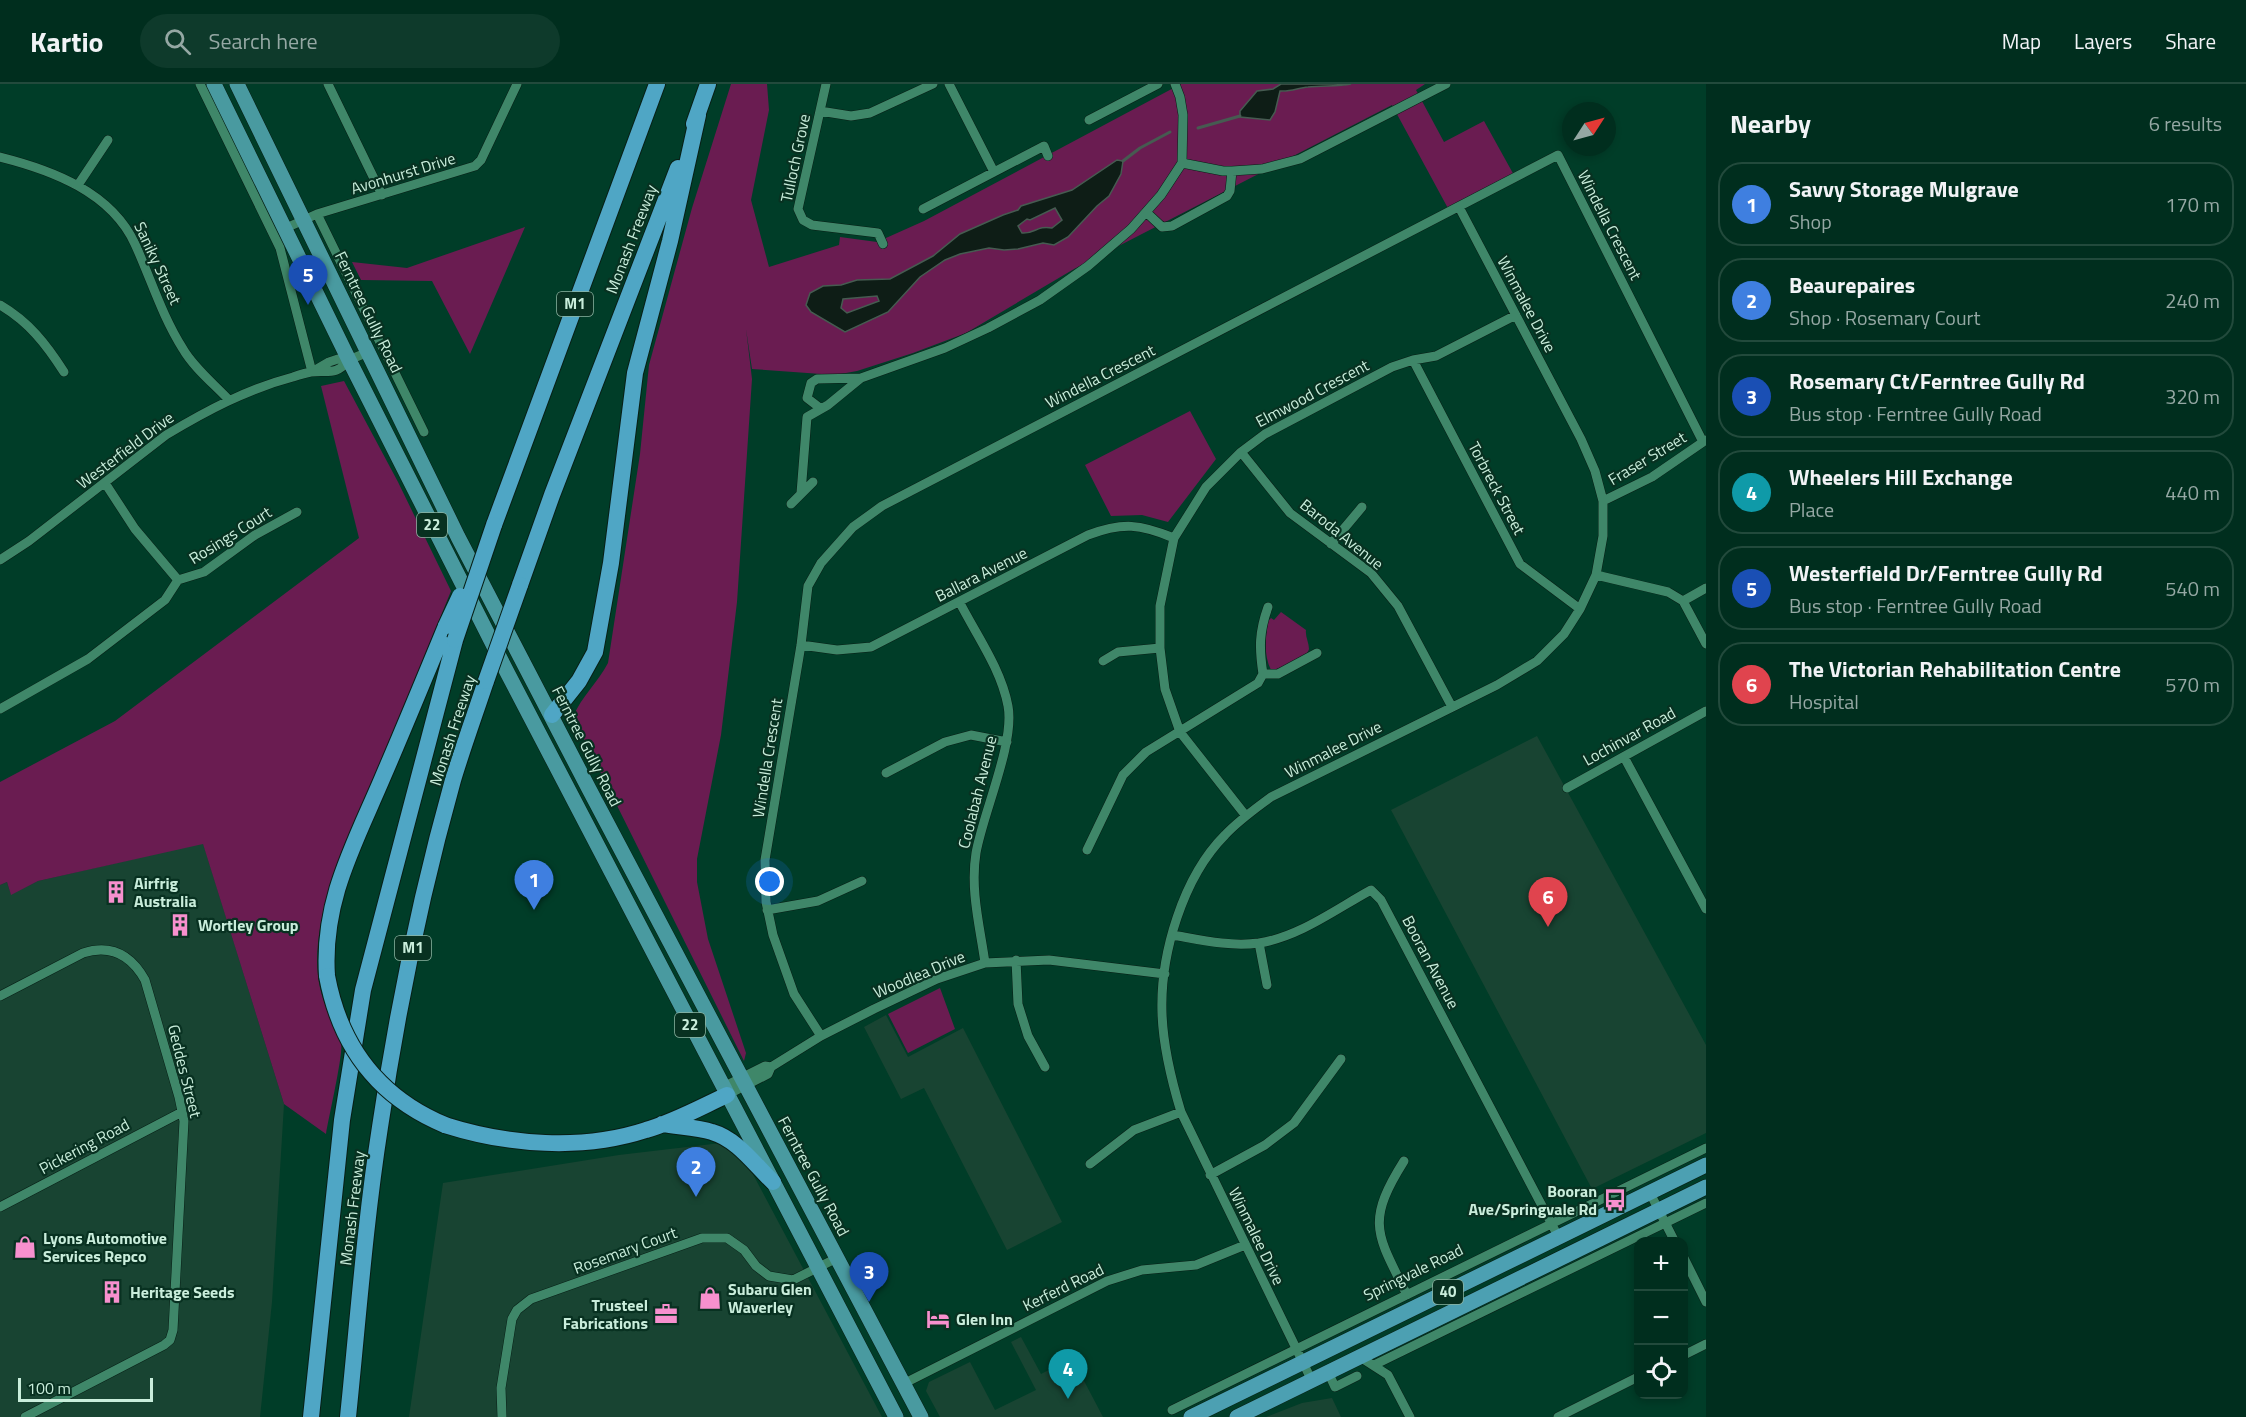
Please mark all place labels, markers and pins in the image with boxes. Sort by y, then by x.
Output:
pin: 5 [288,256,328,305]
pin: 1 [514,860,554,910]
place label: Airfrig Australia [134,871,197,913]
pin: 6 [1528,878,1568,927]
building icon: Airfrig Australia [103,879,129,905]
building icon: Wortley Group [167,912,193,938]
place label: Wortley Group [198,913,299,937]
pin: 2 [676,1148,716,1197]
place label: Booran Ave/Springvale Rd [1469,1179,1597,1221]
bus stop icon: Booran Ave/Springvale Rd [1602,1187,1628,1213]
place label: Lyons Automotive Services Repco [43,1226,167,1268]
shop icon: Lyons Automotive Services Repco [12,1234,38,1260]
pin: 3 [850,1252,888,1302]
place label: Subaru Glen Waverley [728,1277,812,1319]
building icon: Heritage Seeds [99,1279,125,1305]
place label: Heritage Seeds [130,1280,235,1304]
shop icon: Subaru Glen Waverley [697,1285,723,1311]
place label: Trusteel Fabrications [563,1293,648,1335]
office icon: Trusteel Fabrications [653,1301,679,1327]
hotel icon: Glen Inn [925,1306,951,1332]
place label: Glen Inn [956,1307,1013,1331]
pin: 4 [1048,1350,1088,1399]

